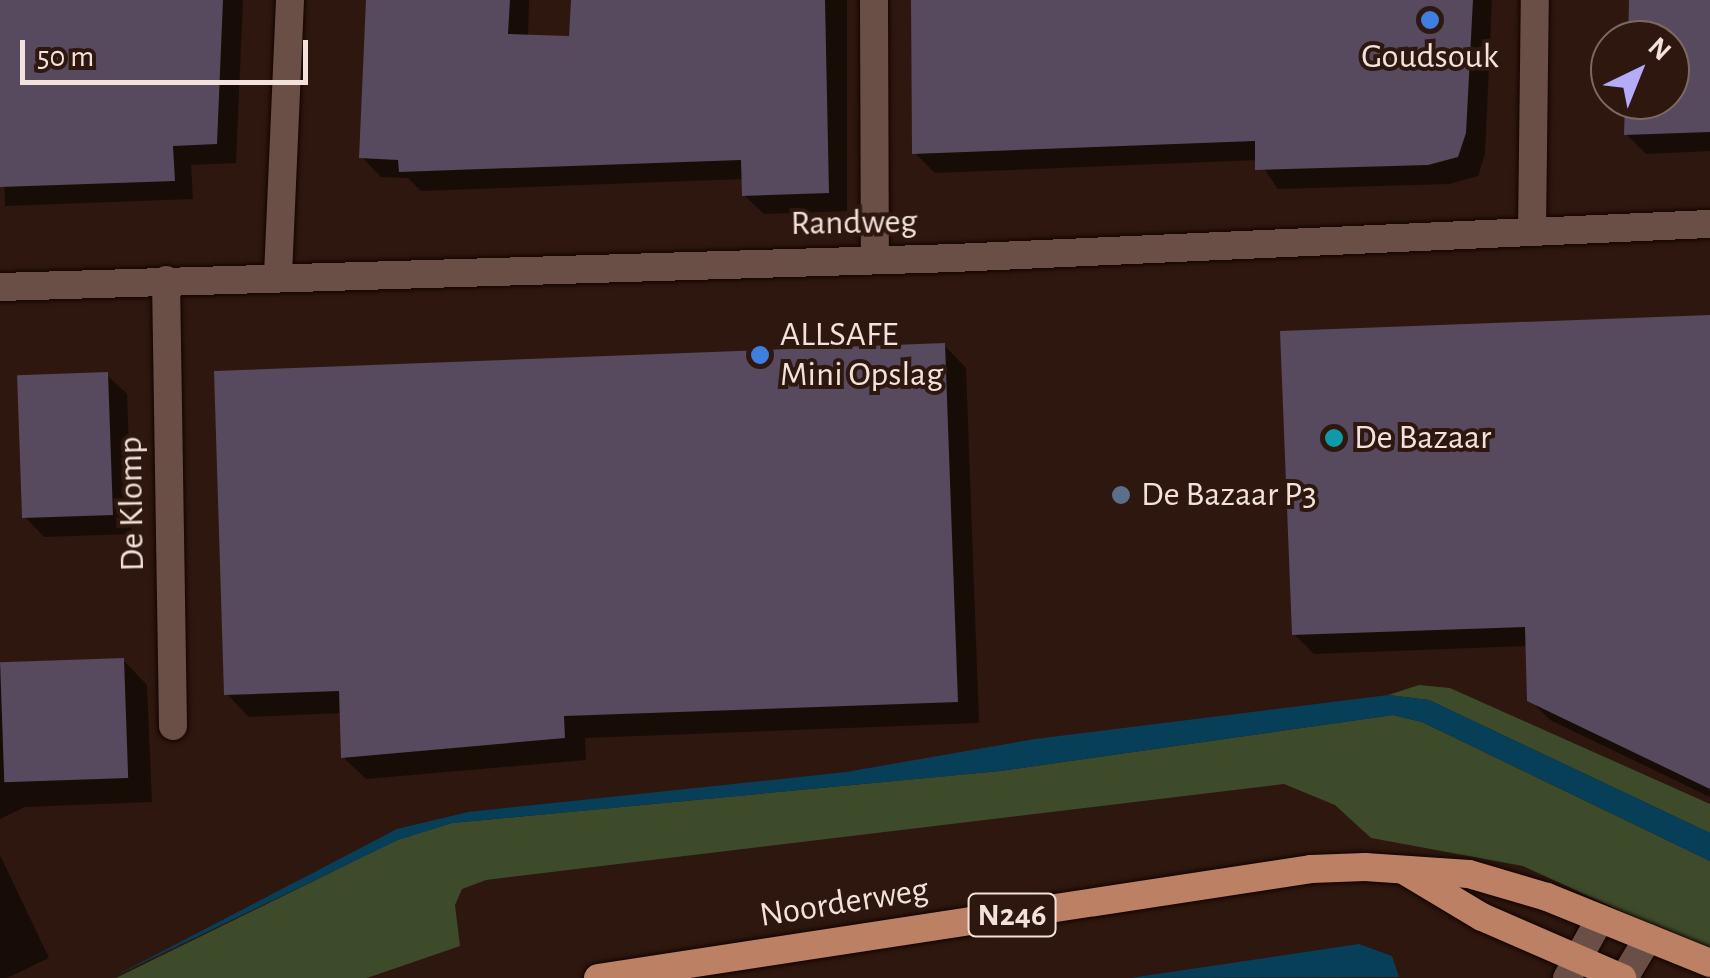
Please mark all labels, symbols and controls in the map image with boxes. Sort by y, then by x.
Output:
marker: Goudsouk [1419,9,1441,31]
scale bar [25,20,312,82]
north arrow [1590,20,1690,120]
text: N [1642,33,1676,66]
place label: Goudsouk [1361,36,1499,78]
text: 50 m [37,42,94,72]
street label: Randweg [790,201,918,245]
place label: ALLSAFE Mini Opslag [780,314,943,396]
marker: ALLSAFE Mini Opslag [749,344,771,366]
place label: De Bazaar [1354,417,1491,459]
marker: De Bazaar [1323,427,1345,449]
street label: De Klomp [110,436,154,572]
place label: De Bazaar P3 [1141,474,1317,516]
marker: De Bazaar P3 [1110,484,1132,506]
street label: Noorderweg [757,869,931,937]
road number: N246 [967,888,1057,942]

